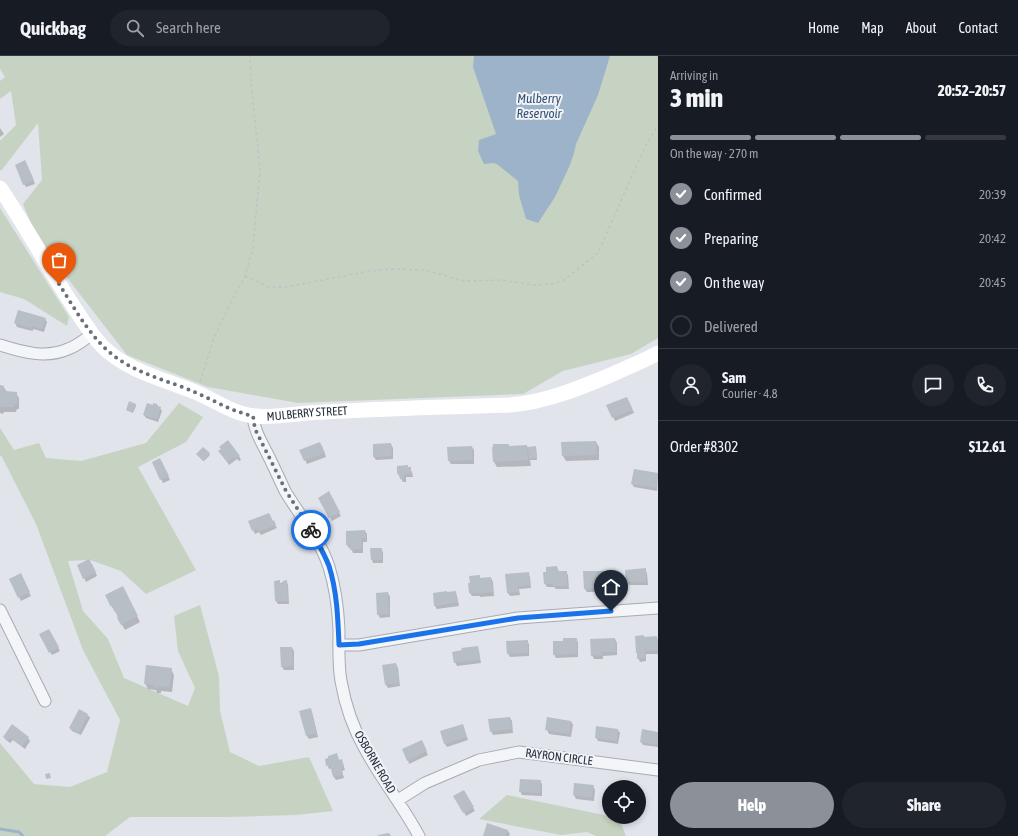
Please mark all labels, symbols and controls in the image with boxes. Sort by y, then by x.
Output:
search box [110,10,390,46]
text: Quickbag [20,17,86,39]
icon: search [124,17,146,39]
text: Search here [156,19,221,36]
text: Home [808,20,839,36]
text: Map [861,20,884,36]
text: About [906,20,937,36]
text: Contact [959,20,998,36]
text: Arriving in [670,68,718,83]
text: 20:52–20:57 [938,82,1006,99]
text: 3 min [670,83,723,113]
water label: Mulberry Reservoir [517,91,563,121]
text: On the way · 270 m [670,146,758,161]
icon: check [670,183,692,205]
text: Confirmed [704,186,762,203]
text: 20:39 [979,187,1006,202]
icon: check [670,227,692,249]
text: Preparing [704,230,758,247]
text: 20:42 [979,231,1006,246]
pin [42,243,76,284]
icon: bag [48,249,70,271]
icon: check [670,271,692,293]
text: On the way [704,274,765,291]
text: 20:45 [979,275,1006,290]
text: Delivered [704,318,758,335]
button: person [670,364,712,406]
button: chat [912,364,954,406]
button: phone [964,364,1006,406]
text: Sam [722,369,746,386]
text: Courier · 4.8 [722,386,778,401]
street label: MULBERRY STREET [266,404,349,424]
text: Order #8302 [670,438,738,455]
text: $12.61 [969,438,1006,455]
courier [291,510,331,550]
icon: bike [300,519,322,541]
pin [594,570,628,611]
icon: home [600,576,622,598]
street label: OSBORNE ROAD [351,728,399,796]
street label: RAYRON CIRCLE [525,746,593,768]
map controls [602,780,646,824]
button: locate [602,780,646,824]
button: Help [670,782,834,828]
button: Share [842,782,1006,828]

